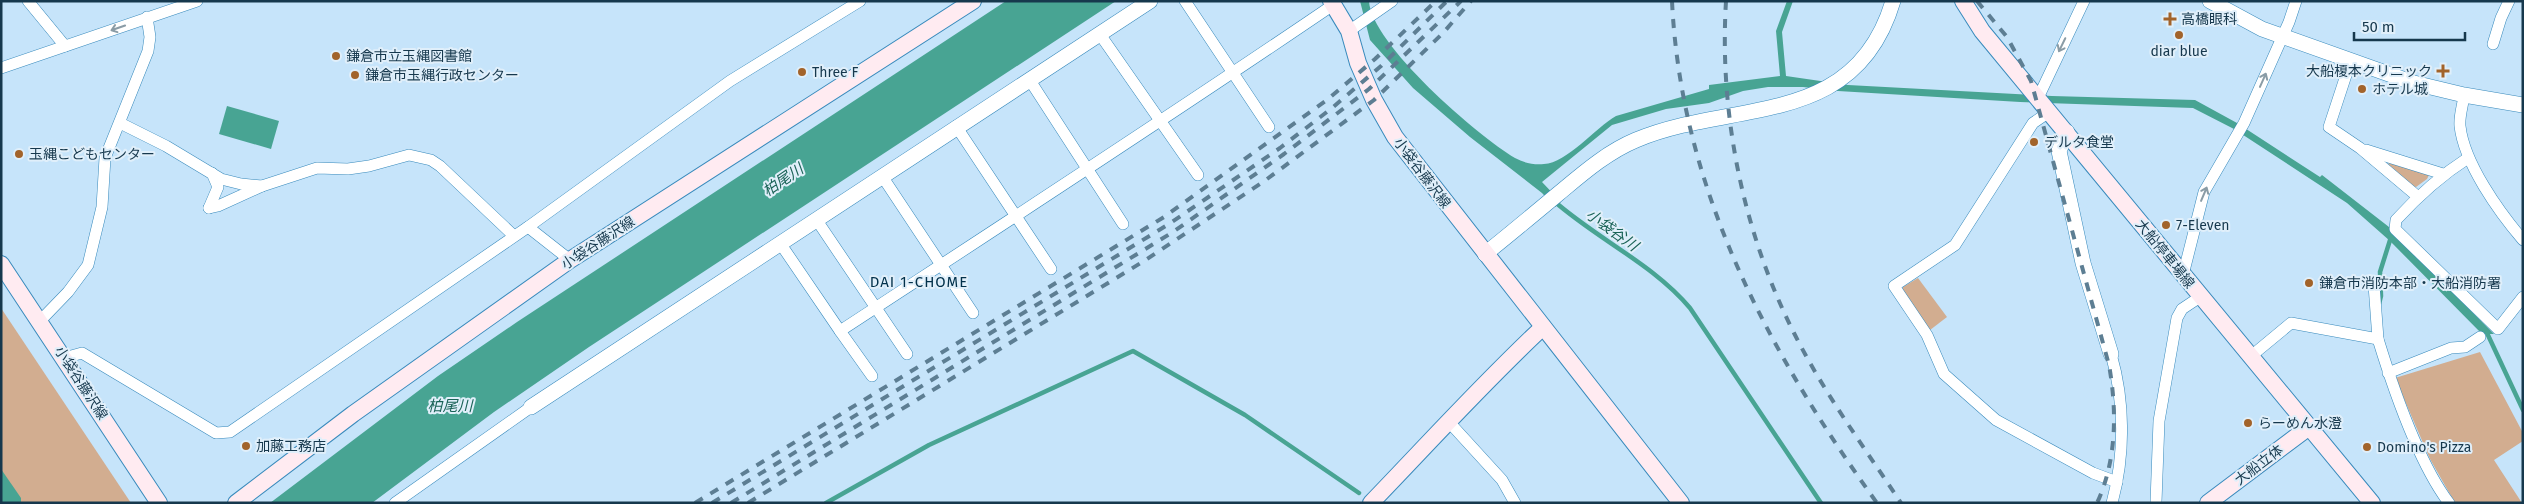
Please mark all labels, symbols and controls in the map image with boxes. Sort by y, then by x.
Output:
scale bar [2354,10,2465,42]
place label: 高橋眼科 [2181,11,2237,28]
marker: 高橋眼科 [2163,12,2177,26]
text: 50 m [2362,18,2395,36]
one-way arrow [110,24,126,33]
marker: diar blue [2173,29,2185,41]
one-way arrow [2057,37,2067,52]
place label: diar blue [2150,43,2208,60]
place label: 鎌倉市立玉縄図書館 [346,48,472,65]
marker: 鎌倉市立玉縄図書館 [330,50,342,62]
place label: 大船榎本クリニック [2306,63,2432,80]
place label: Three F [812,64,858,81]
marker: 大船榎本クリニック [2436,64,2450,78]
marker: Three F [796,66,808,78]
place label: 鎌倉市玉縄行政センター [365,67,519,84]
marker: 鎌倉市玉縄行政センター [349,69,361,81]
one-way arrow [2259,73,2269,88]
place label: ホテル城 [2372,81,2428,98]
marker: ホテル城 [2356,83,2368,95]
street label: 小袋谷藤沢線 [1390,134,1454,212]
place label: デルタ食堂 [2044,134,2114,151]
marker: デルタ食堂 [2028,136,2040,148]
place label: 玉縄こどもセンター [29,146,155,163]
marker: 玉縄こどもセンター [13,148,25,160]
water label: 柏尾川 [759,159,808,200]
one-way arrow [2200,187,2209,202]
water label: 小袋谷川 [1582,205,1643,256]
street label: 小袋谷藤沢線 [558,213,638,273]
street label: 大船停車場線 [2132,216,2198,292]
place label: 7-Eleven [2176,217,2230,234]
marker: 7-Eleven [2160,219,2172,231]
district label: DAI 1-CHOME [870,273,968,291]
place label: 鎌倉市消防本部・大船消防署 [2319,275,2501,292]
marker: 鎌倉市消防本部・大船消防署 [2303,277,2315,289]
street label: 小袋谷藤沢線 [51,343,111,423]
water label: 柏尾川 [427,397,474,415]
place label: らーめん水澄 [2258,415,2342,432]
marker: らーめん水澄 [2242,417,2254,429]
place label: 加藤工務店 [256,438,326,455]
place label: Domino's Pizza [2377,439,2471,456]
marker: 加藤工務店 [240,440,252,452]
street label: 大船立体 [2232,441,2286,489]
marker: Domino's Pizza [2361,441,2373,453]

